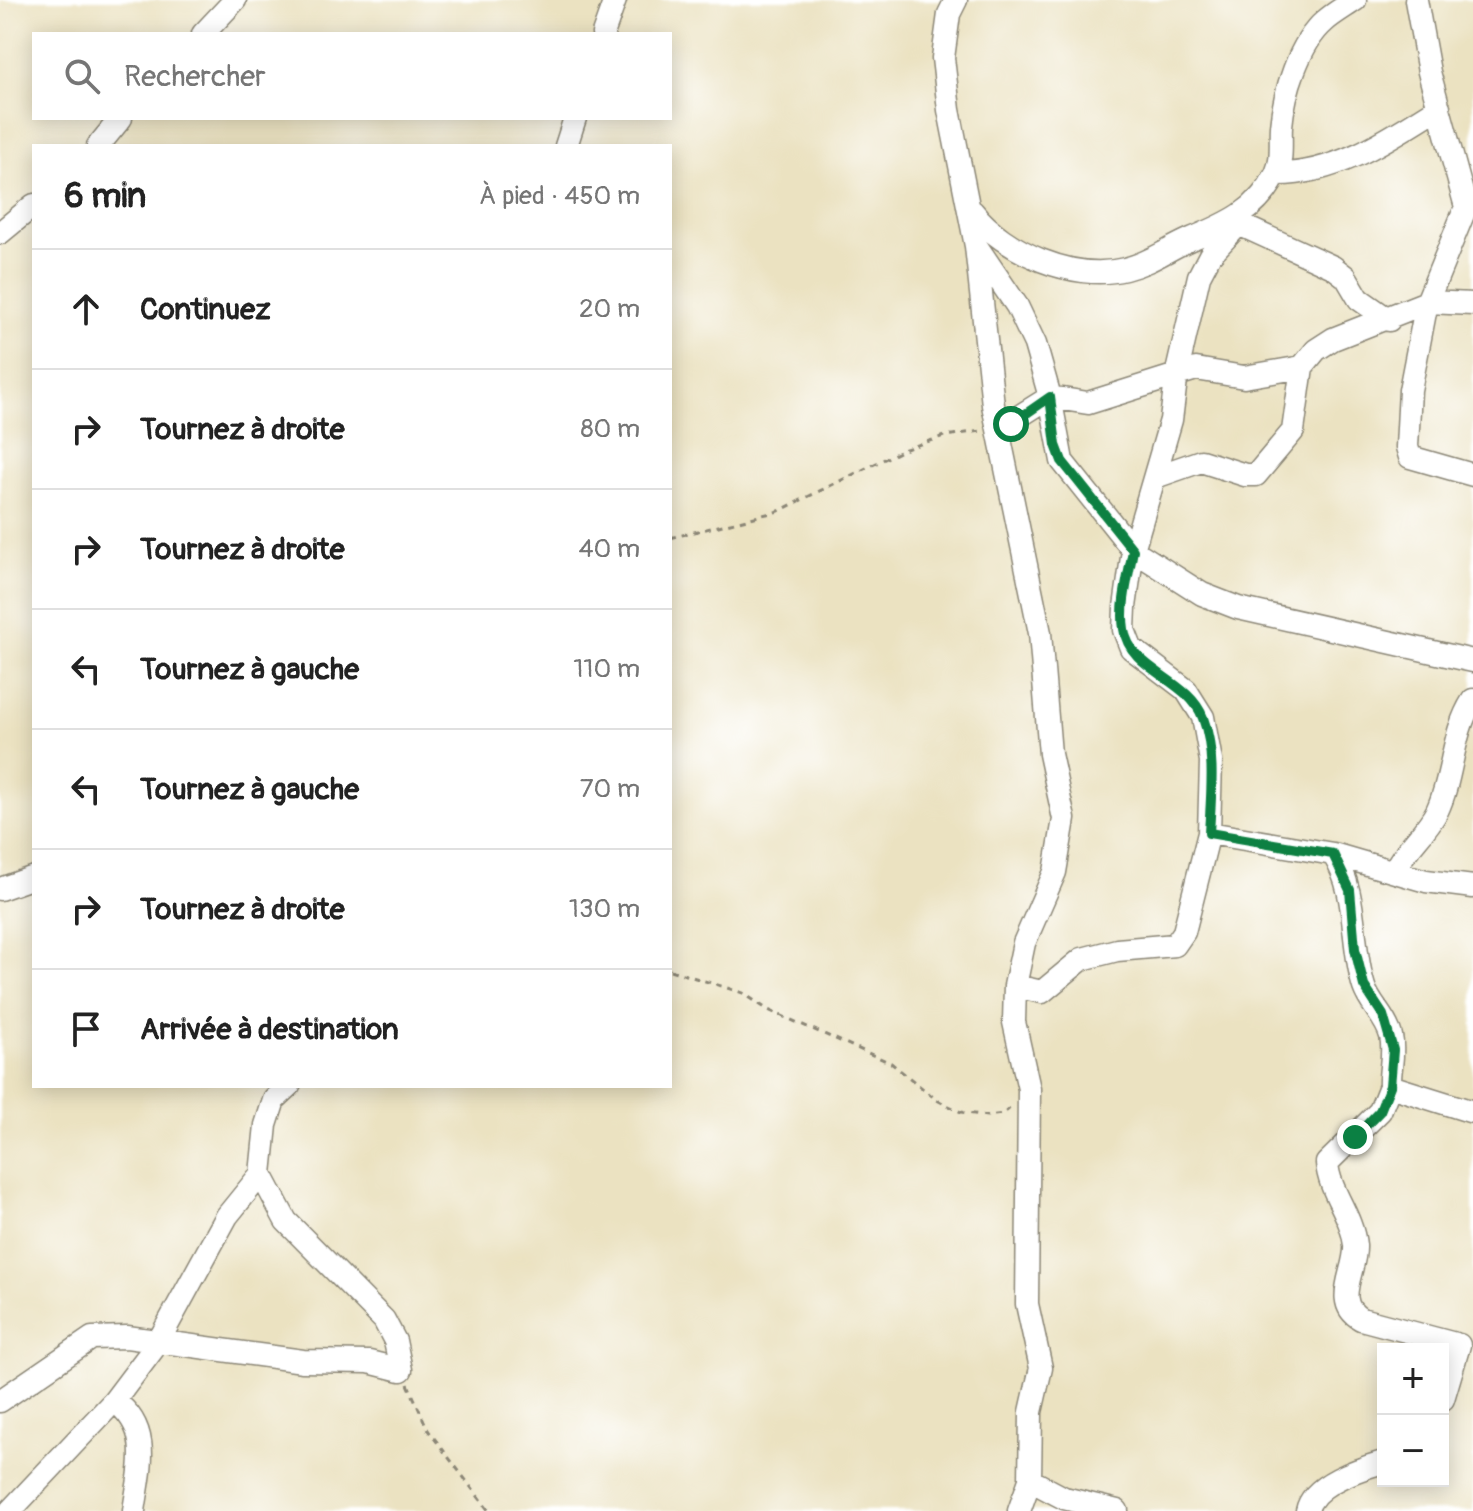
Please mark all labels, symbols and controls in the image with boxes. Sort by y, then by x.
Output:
search box [32,32,672,120]
icon: search [60,54,104,98]
text: Rechercher [124,58,266,95]
text: 6 min [64,175,146,218]
text: À pied · 450 m [479,180,640,212]
icon: ahead [64,287,108,331]
text: Continuez [140,291,271,328]
text: 20 m [579,293,640,325]
route start [993,406,1029,442]
icon: right [64,407,108,451]
text: Tournez à droite [140,411,344,448]
text: 80 m [580,413,640,445]
icon: right [64,527,108,571]
text: Tournez à droite [140,531,344,568]
text: 40 m [578,533,640,565]
icon: left [64,647,108,691]
text: Tournez à gauche [140,651,359,688]
text: 110 m [573,653,640,685]
icon: left [64,767,108,811]
text: Tournez à gauche [140,771,359,808]
text: 70 m [580,773,640,805]
icon: right [64,887,108,931]
text: Tournez à droite [140,891,344,928]
text: 130 m [569,893,640,925]
icon: arrive [64,1007,108,1051]
text: Arrivée à destination [140,1011,399,1048]
route end [1337,1119,1373,1155]
map controls [1377,1343,1449,1487]
button: + [1377,1343,1449,1415]
button: − [1377,1415,1449,1487]

